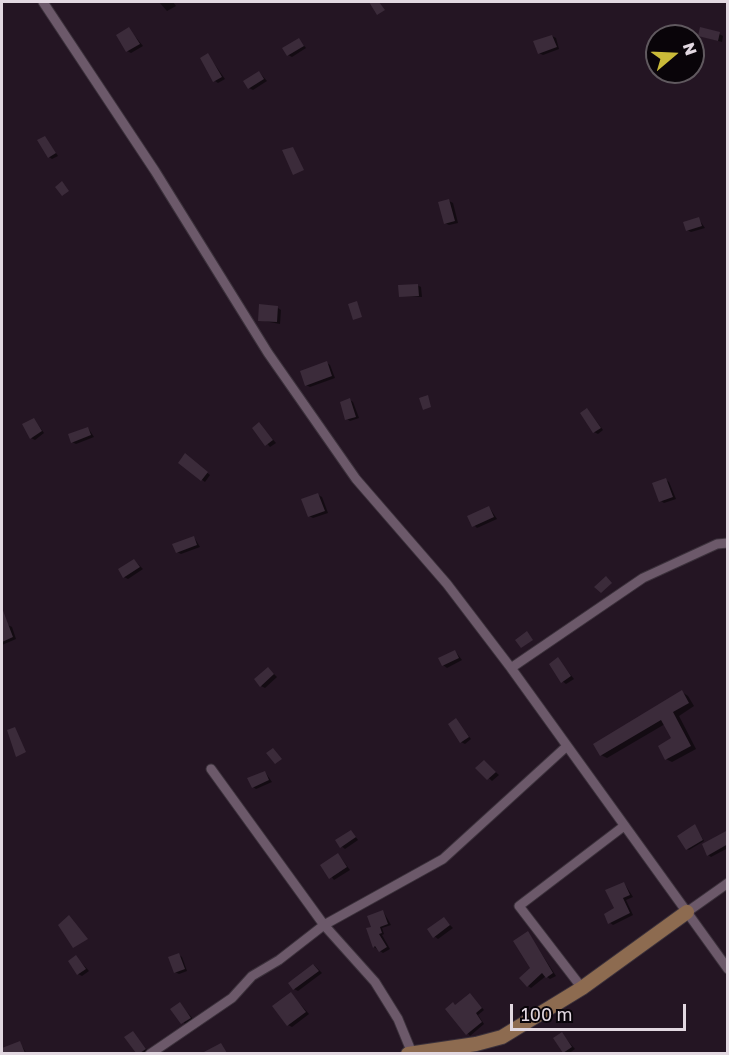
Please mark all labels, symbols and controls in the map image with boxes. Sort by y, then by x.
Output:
north arrow [645,24,705,84]
text: N [679,40,702,58]
scale bar [513,992,688,1030]
text: 100 m [521,1003,572,1025]

